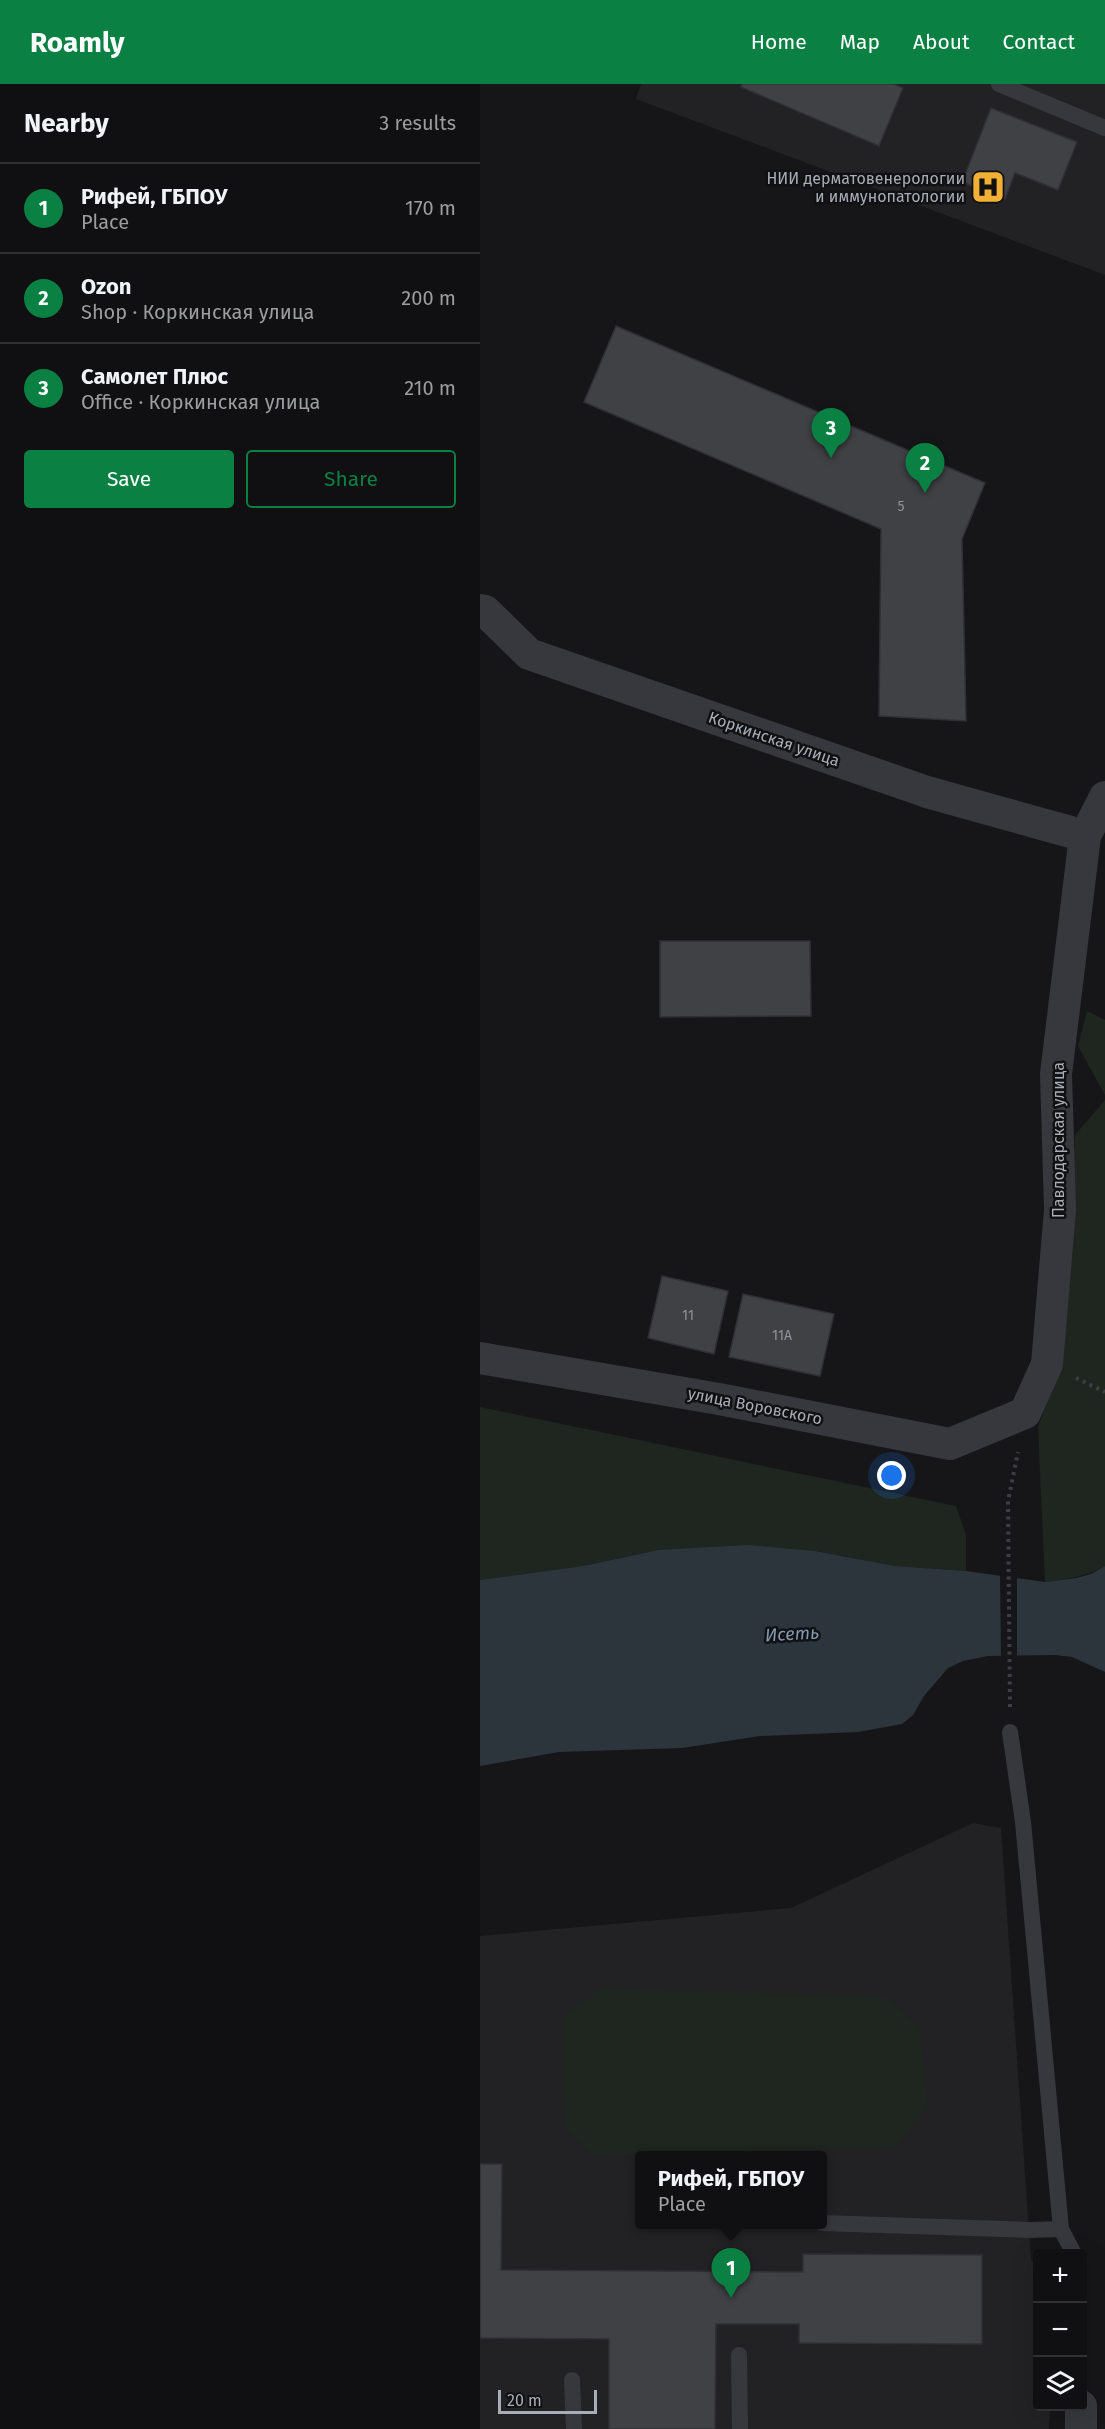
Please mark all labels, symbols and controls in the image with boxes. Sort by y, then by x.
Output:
text: Roamly [30,26,124,59]
text: Home [751,29,807,55]
text: Map [840,29,880,55]
text: About [913,29,970,55]
text: Contact [1003,29,1075,55]
text: Nearby [24,108,109,139]
text: 3 results [379,111,456,135]
place label: НИИ дерматовенерологии и иммунопатологии [766,169,965,206]
hospital icon: НИИ дерматовенерологии и иммунопатологии [970,169,1006,205]
text: Рифей, ГБПОУ [81,183,227,210]
text: 1 [39,196,48,220]
text: 170 m [405,196,456,220]
text: Place [81,210,129,234]
text: Ozon [81,273,131,300]
text: 2 [38,286,49,310]
text: 200 m [401,286,456,310]
text: Shop · Коркинская улица [81,300,314,324]
text: Самолет Плюс [81,363,228,390]
text: 3 [38,376,49,400]
text: 210 m [404,376,456,400]
text: Office · Коркинская улица [81,390,320,414]
pin: 3 [812,408,850,458]
pin: 2 [906,444,944,493]
button: Save [24,450,234,508]
button: Share [246,450,456,508]
house number: 5 [897,498,905,515]
street label: Коркинская улица [706,708,842,770]
street label: Павлодарская улица [1049,1062,1068,1218]
house number: 11 [682,1307,694,1324]
house number: 11А [772,1327,792,1344]
street label: улица Воровского [686,1384,824,1428]
your location [877,1461,906,1490]
water label: Исеть [764,1622,820,1646]
popup [635,2151,827,2229]
text: Рифей, ГБПОУ [658,2165,804,2192]
text: Place [658,2192,706,2216]
pin: 1 [712,2248,750,2298]
map controls [1033,2249,1087,2411]
button: + [1033,2249,1087,2303]
button: − [1033,2303,1087,2357]
button: layers [1033,2357,1087,2411]
scale bar [498,2387,597,2414]
text: 20 m [507,2391,542,2410]

